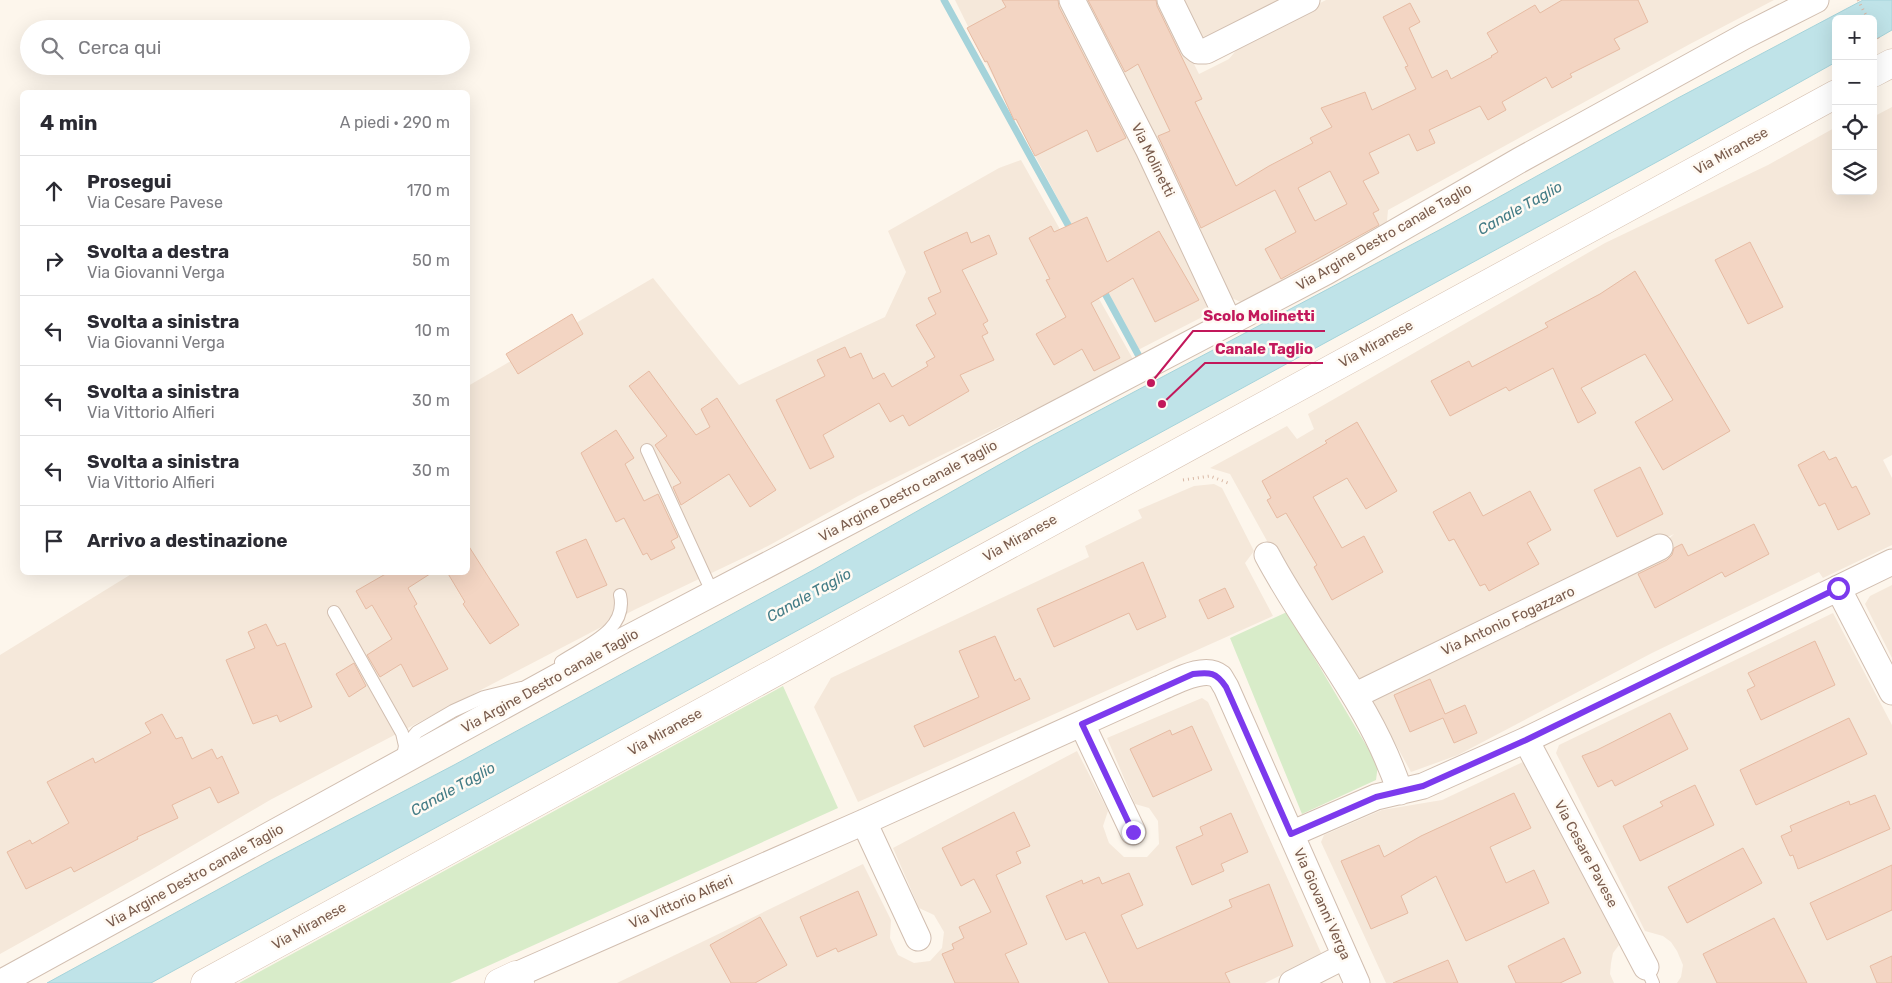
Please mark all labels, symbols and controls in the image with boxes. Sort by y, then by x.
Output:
map controls [1832,15,1877,195]
button: + [1832,15,1877,60]
search box [20,20,470,75]
icon: search [38,34,66,62]
text: Cerca qui [78,36,161,59]
button: − [1832,60,1877,105]
button: locate [1832,105,1877,150]
text: 4 min [40,110,98,135]
text: A piedi · 290 m [340,113,450,132]
street label: Via Molinetti [1128,120,1178,200]
street label: Via Miranese [1691,124,1771,178]
button: layers [1832,150,1877,195]
text: Prosegui [87,170,171,193]
icon: ahead [40,177,68,205]
water label: Canale Taglio [1474,177,1566,239]
street label: Via Argine Destro canale Taglio [1293,180,1475,294]
text: 170 m [407,181,450,200]
text: Via Cesare Pavese [87,193,223,212]
text: Svolta a destra [87,240,229,263]
icon: right [40,247,68,275]
text: 50 m [412,251,450,270]
text: Via Giovanni Verga [87,263,225,282]
callout: Scolo Molinetti [1193,301,1325,331]
text: Scolo Molinetti [1203,307,1315,325]
text: Svolta a sinistra [87,310,240,333]
icon: left [40,317,68,345]
street label: Via Miranese [1336,317,1416,371]
text: 10 m [415,321,450,340]
text: Via Giovanni Verga [87,333,225,352]
callout: Canale Taglio [1205,333,1323,363]
text: Canale Taglio [1215,340,1313,358]
text: Svolta a sinistra [87,380,240,403]
icon: left [40,387,68,415]
text: 30 m [412,391,450,410]
text: Via Vittorio Alfieri [87,403,215,422]
street label: Via Argine Destro canale Taglio [816,437,1000,545]
text: Svolta a sinistra [87,450,240,473]
icon: left [40,457,68,485]
text: 30 m [412,461,450,480]
text: Via Vittorio Alfieri [87,473,215,492]
street label: Via Miranese [980,511,1060,565]
icon: arrive [40,527,68,555]
text: Arrivo a destinazione [87,529,288,552]
water label: Canale Taglio [763,564,855,626]
route start [1827,577,1850,600]
street label: Via Antonio Fogazzaro [1439,583,1577,659]
street label: Via Argine Destro canale Taglio [458,625,642,737]
street label: Via Miranese [625,705,705,759]
water label: Canale Taglio [407,758,499,820]
street label: Via Cesare Pavese [1551,798,1621,911]
street label: Via Argine Destro canale Taglio [103,820,287,932]
route end [1122,821,1145,844]
street label: Via Giovanni Verga [1290,845,1354,963]
street label: Via Vittorio Alfieri [627,872,735,932]
street label: Via Miranese [269,899,349,953]

